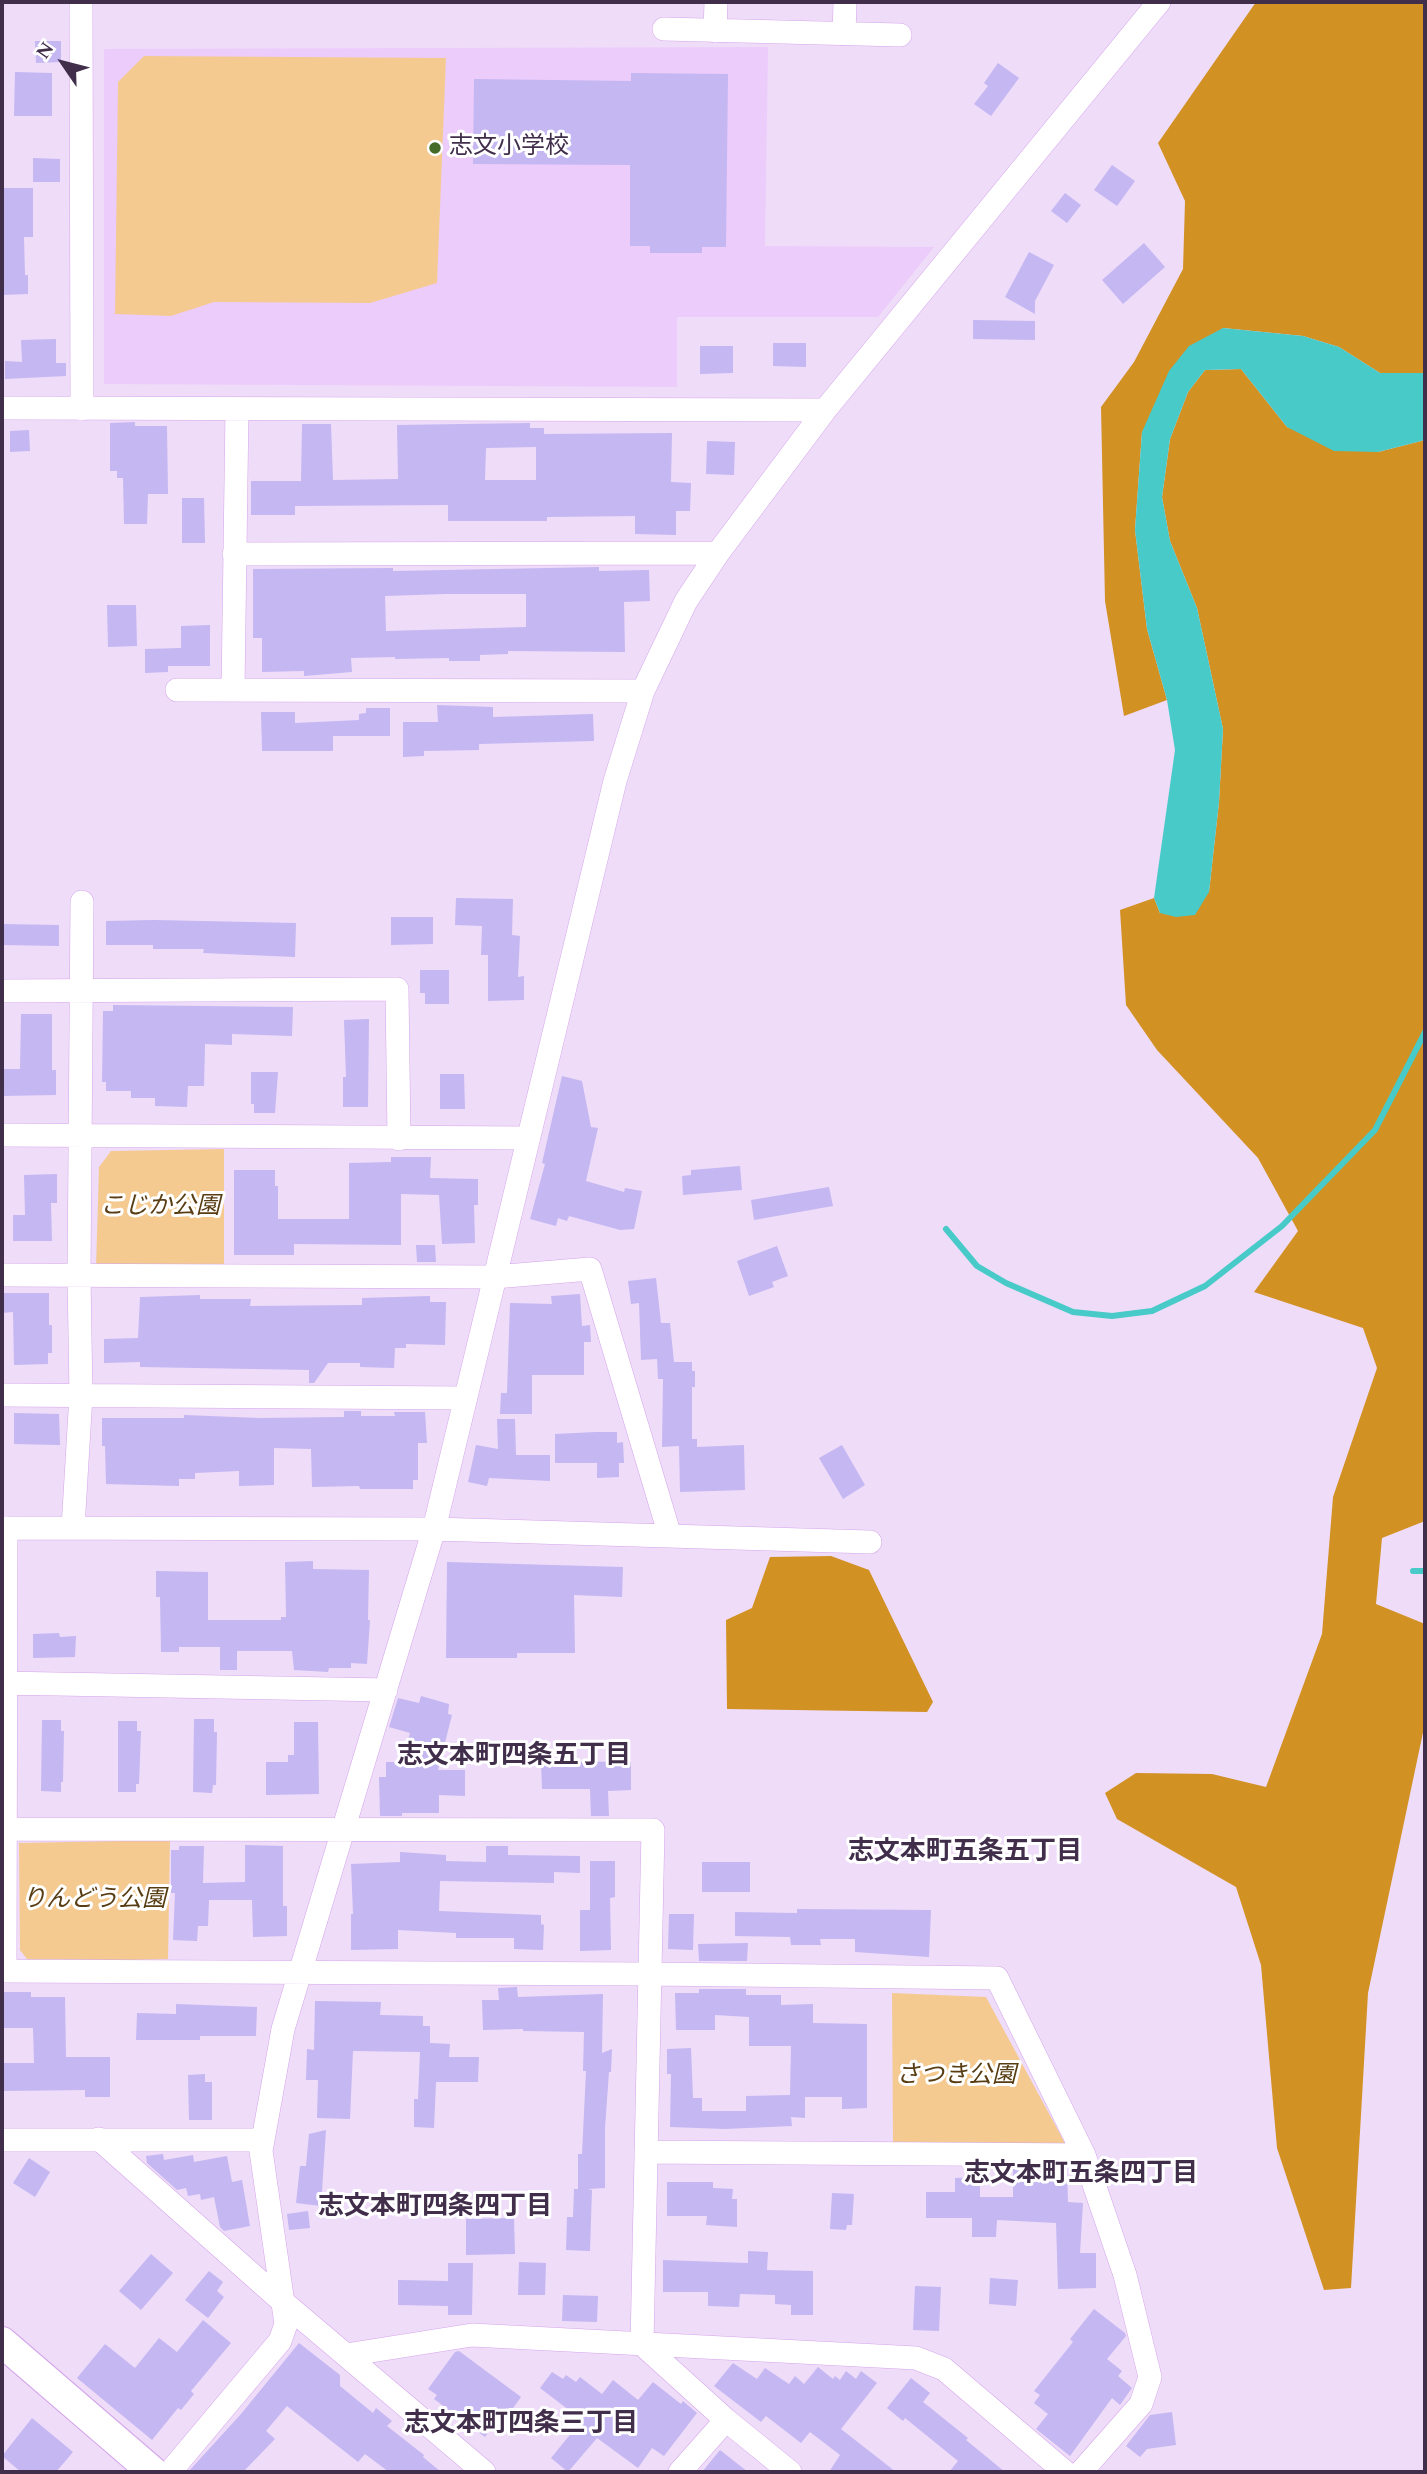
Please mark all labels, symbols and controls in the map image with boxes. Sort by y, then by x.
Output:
north arrow [28,28,98,98]
text: N [29,36,62,65]
place label: 志文小学校 [449,134,569,162]
marker: 志文小学校 [427,140,443,156]
park label: こじか公園 [100,1194,220,1222]
district label: 志文本町四条五丁目 [397,1742,631,1774]
district label: 志文本町五条五丁目 [848,1838,1082,1870]
park label: りんどう公園 [22,1887,166,1915]
park label: さつき公園 [896,2063,1016,2091]
district label: 志文本町五条四丁目 [964,2160,1198,2192]
district label: 志文本町四条四丁目 [318,2193,552,2225]
district label: 志文本町四条三丁目 [404,2410,638,2442]

